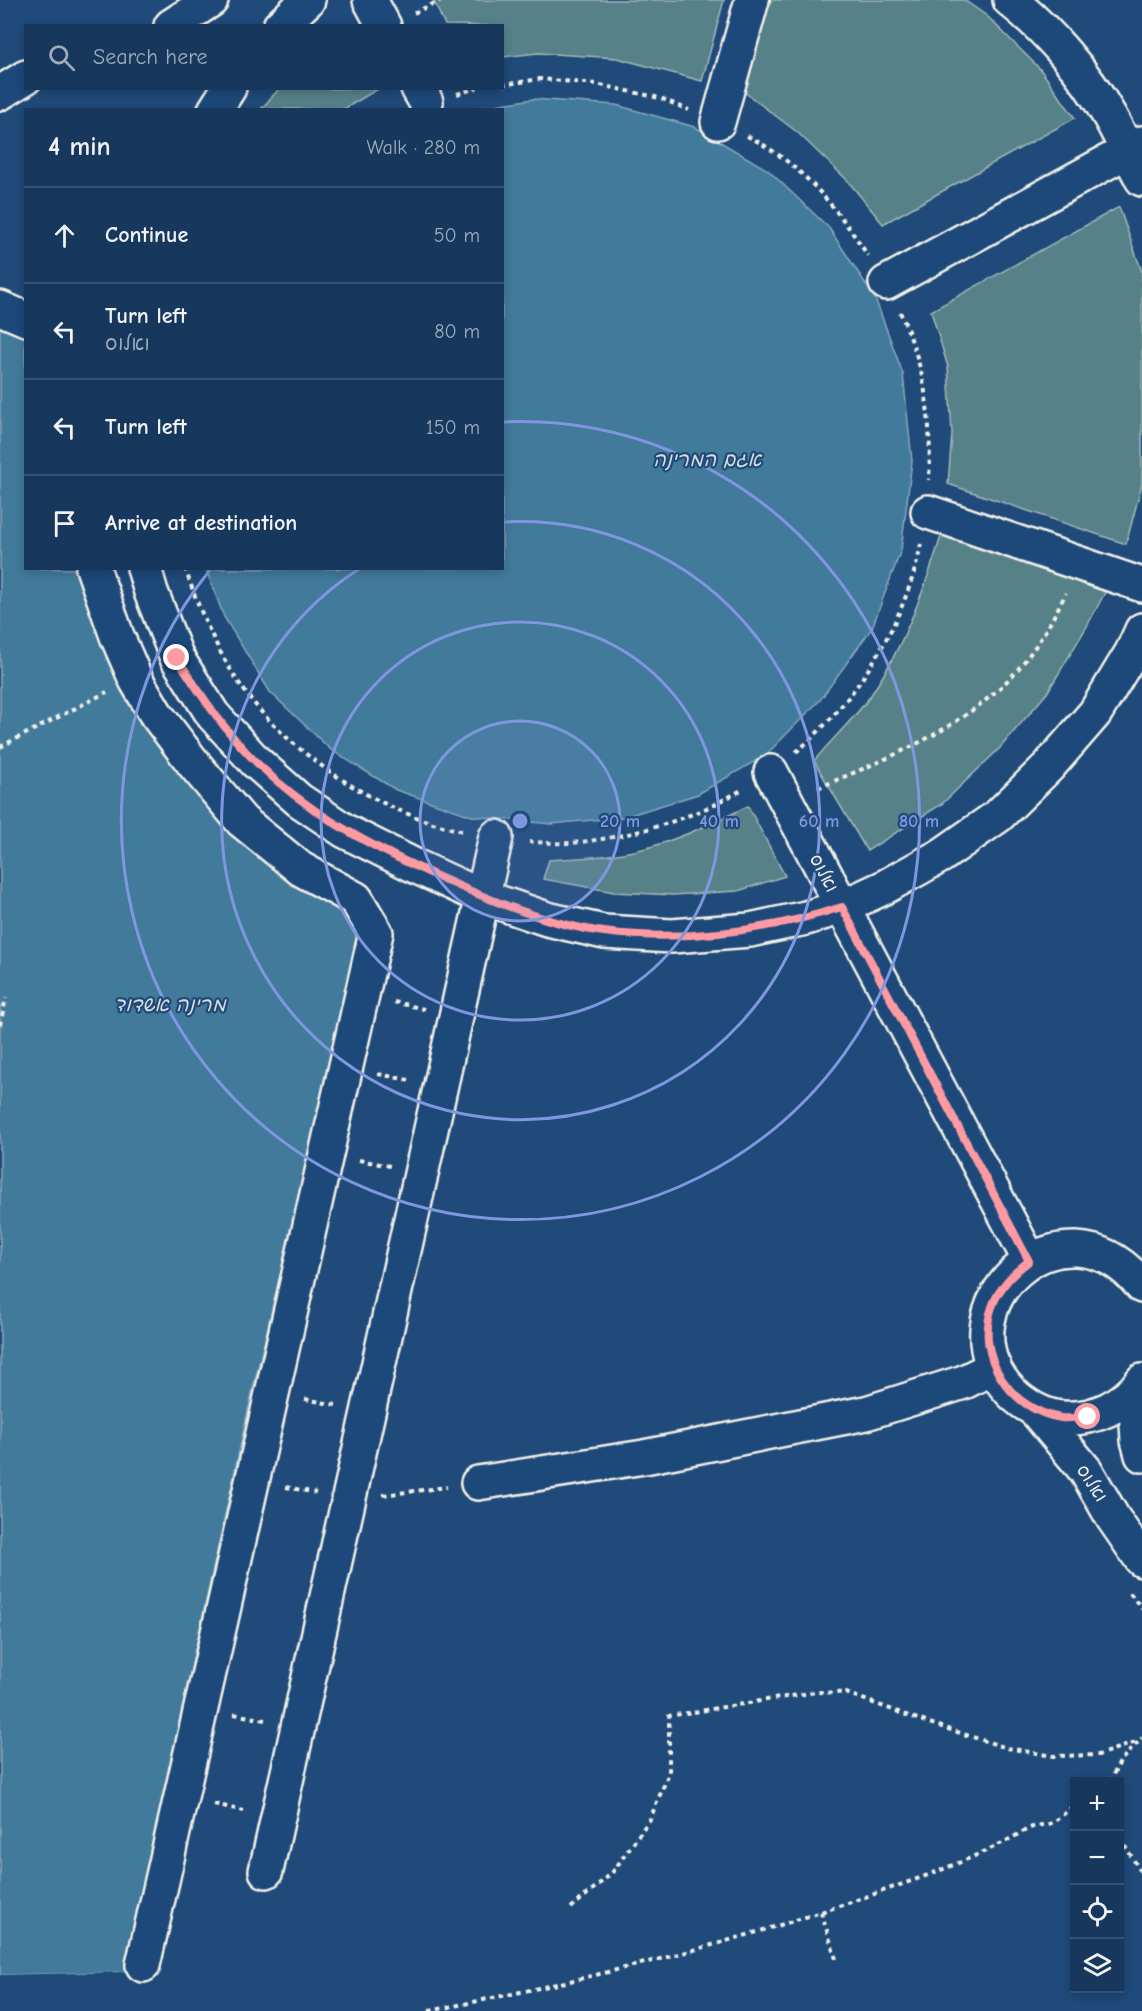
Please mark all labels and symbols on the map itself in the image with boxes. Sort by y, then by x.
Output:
water label: אגם המרינה [653,448,763,471]
route end [163,644,189,670]
centre of rings [510,811,530,831]
text: 20 m [600,811,640,832]
text: 40 m [699,811,739,832]
text: 60 m [799,811,839,832]
text: 80 m [899,811,939,832]
street label: ואלוס [805,851,842,896]
water label: מרינה אשדוד [114,993,227,1016]
route start [1074,1403,1100,1429]
street label: ואלוס [1072,1461,1111,1506]

